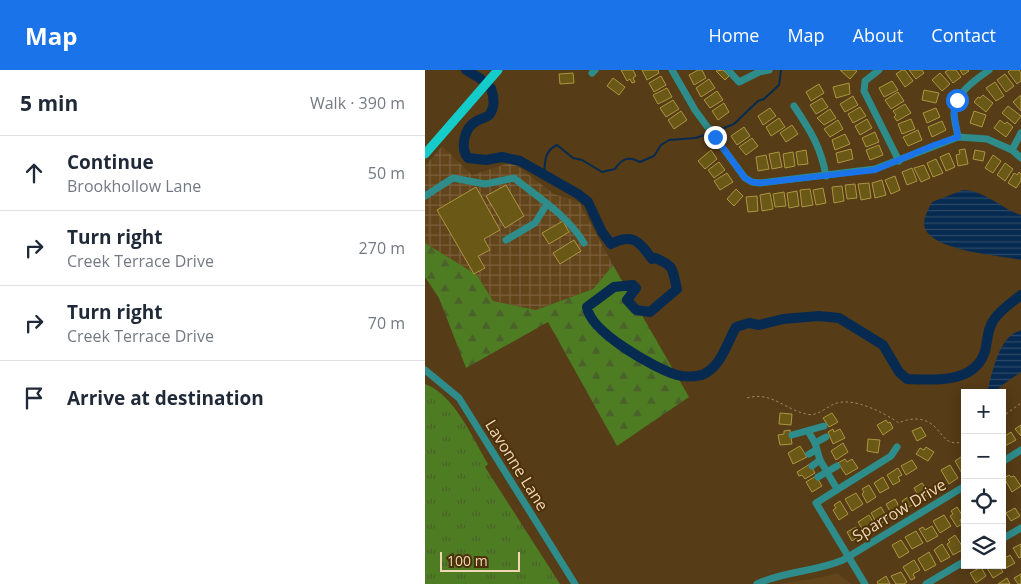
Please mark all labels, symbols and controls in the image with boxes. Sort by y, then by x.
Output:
text: Map [25,19,77,52]
text: Home [709,23,759,47]
text: Map [787,23,825,47]
text: About [853,23,903,47]
text: Contact [931,23,996,47]
text: 5 min [20,89,78,117]
route start [946,89,969,112]
text: Walk · 390 m [310,92,405,114]
route end [704,126,727,149]
text: Continue [67,149,154,175]
icon: ahead [20,159,48,187]
text: 50 m [368,162,405,184]
text: Brookhollow Lane [67,175,201,197]
text: Turn right [67,224,162,250]
icon: right [20,234,48,262]
text: 270 m [359,237,405,259]
text: Creek Terrace Drive [67,250,214,272]
text: Turn right [67,299,162,325]
icon: right [20,309,48,337]
text: 70 m [368,312,405,334]
text: Creek Terrace Drive [67,325,214,347]
icon: arrive [20,384,48,412]
text: Arrive at destination [67,385,264,411]
map controls [961,389,1006,569]
button: + [961,389,1006,434]
street label: Lavonne Lane [480,415,554,515]
button: − [961,434,1006,479]
street label: Sparrow Drive [848,473,950,547]
button: locate [961,479,1006,524]
button: layers [961,524,1006,569]
scale bar [440,549,520,572]
text: 100 m [447,551,488,570]

